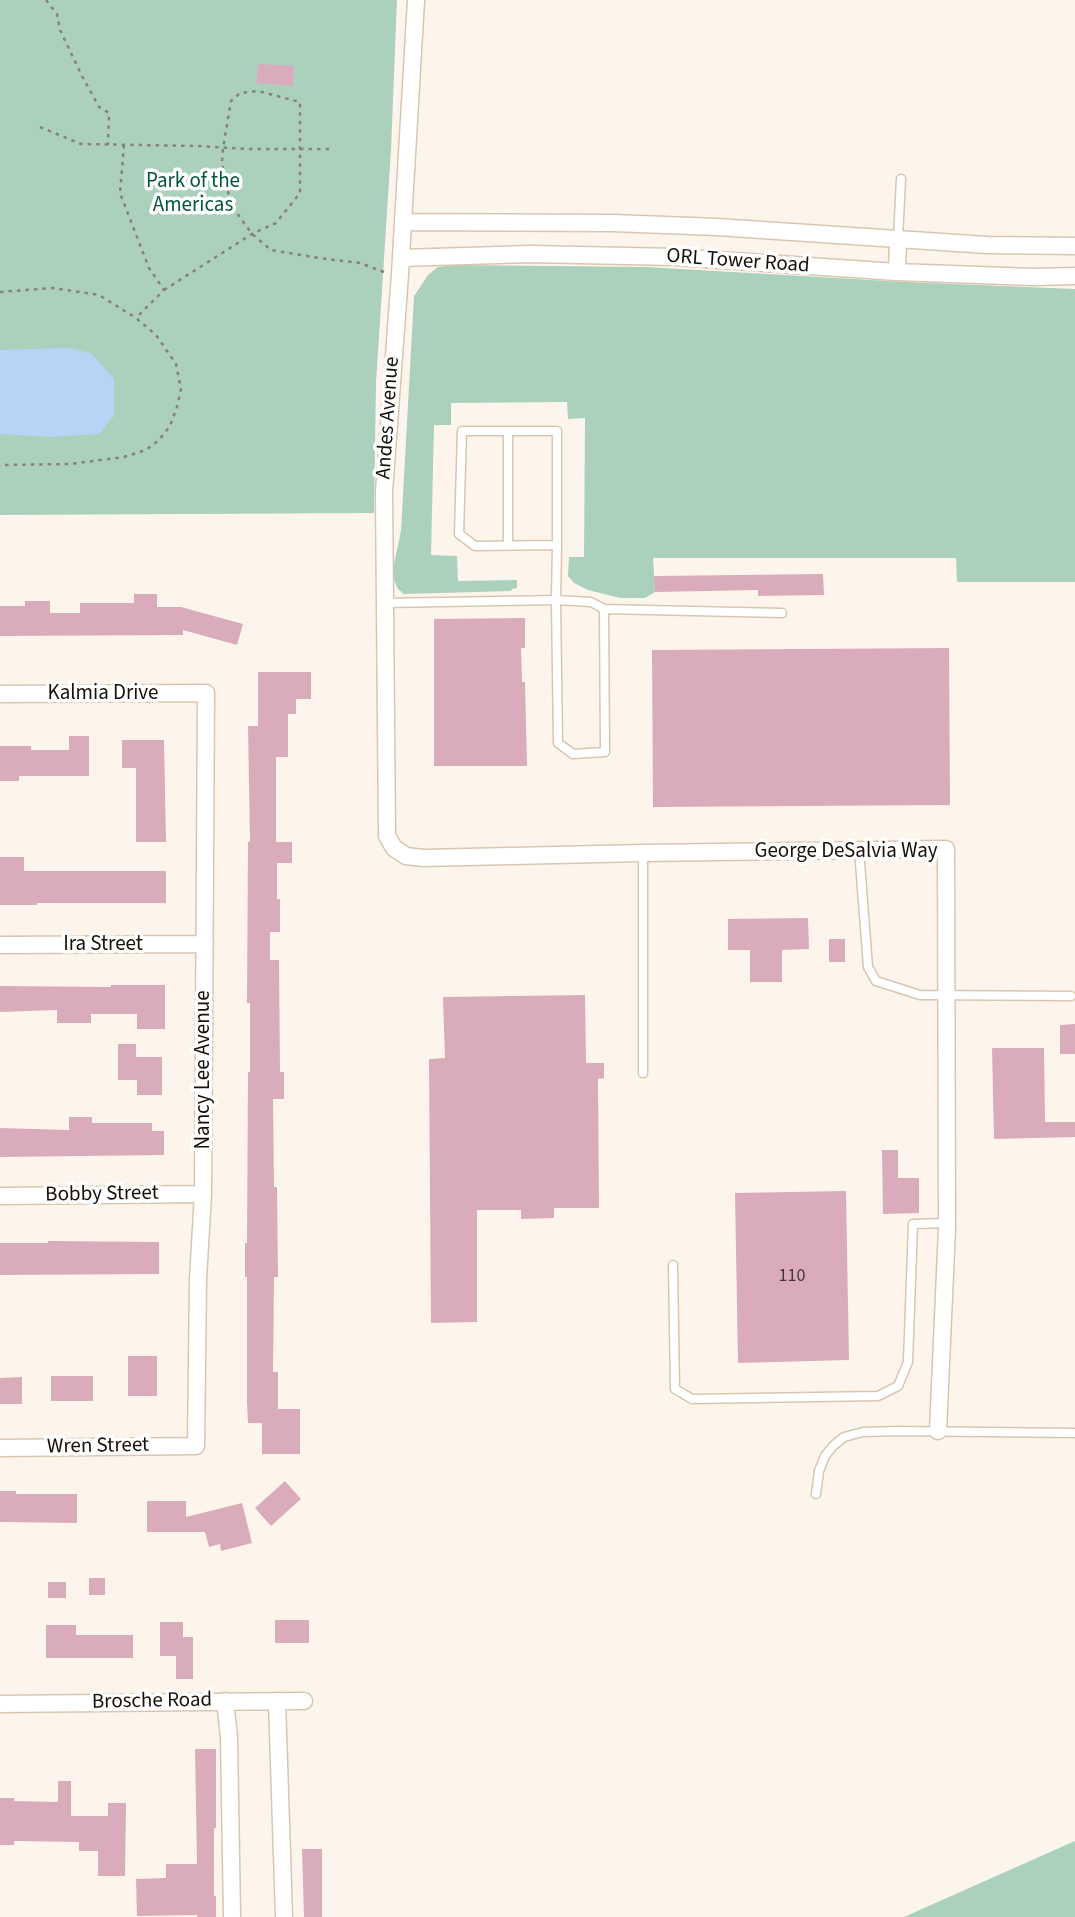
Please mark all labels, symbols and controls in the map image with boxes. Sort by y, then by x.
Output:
park label: Park of the Americas [146,169,240,219]
street label: ORL Tower Road [666,244,810,280]
street label: Andes Avenue [372,356,406,480]
street label: Kalmia Drive [48,681,158,707]
street label: George DeSalvia Way [754,839,938,865]
street label: Ira Street [63,932,143,958]
street label: Nancy Lee Avenue [191,990,217,1150]
street label: Bobby Street [45,1181,159,1209]
house number: 110 [779,1266,805,1288]
street label: Wren Street [47,1434,149,1460]
street label: Brosche Road [92,1688,212,1716]

